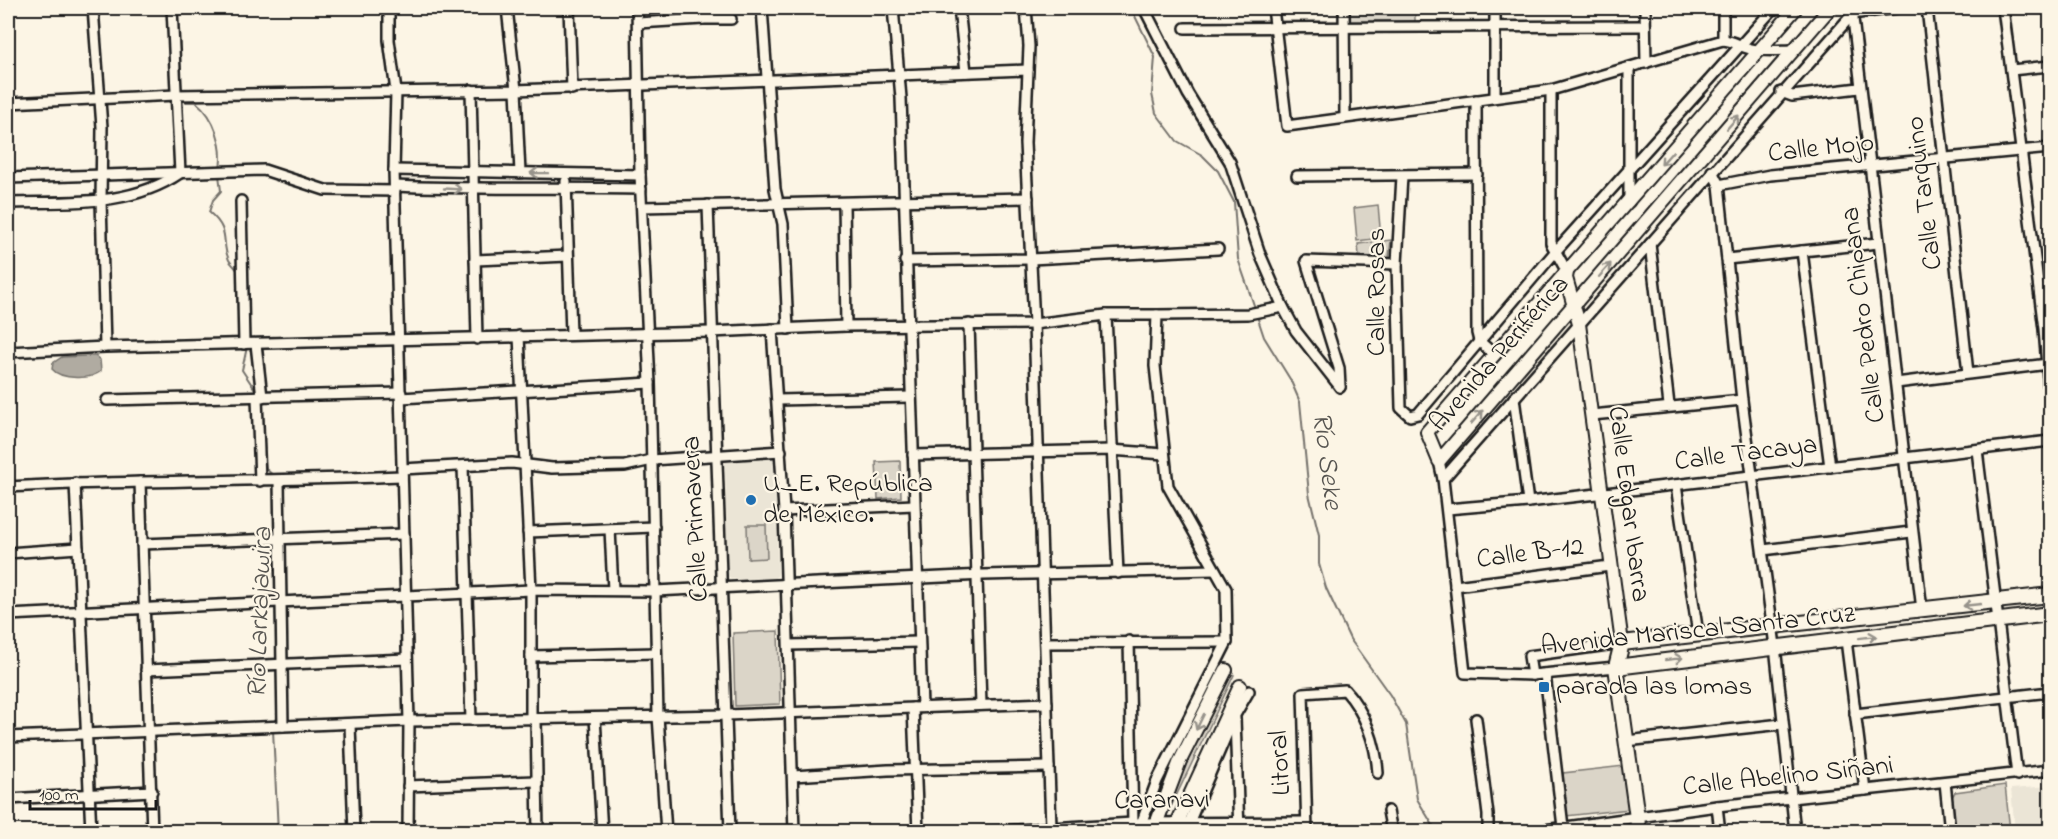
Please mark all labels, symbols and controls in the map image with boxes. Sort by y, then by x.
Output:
street label: Calle Tarquino [1896,114,1954,272]
one-way arrow [1726,115,1740,130]
street label: Calle Mojo [1766,124,1876,174]
one-way arrow [1660,150,1674,165]
one-way arrow [530,167,550,179]
one-way arrow [443,183,463,194]
street label: Calle Pedro Chipana [1831,205,1897,425]
street label: Calle Rosas [1358,228,1397,356]
one-way arrow [1598,262,1612,277]
street label: Avenida Periférica [1421,267,1579,441]
street label: Calle Edgar Ibarra [1597,404,1659,604]
water label: Río Seke [1300,410,1352,513]
one-way arrow [1470,410,1484,425]
street label: Calle Tacaya [1672,426,1820,482]
street label: Calle Primavera [672,435,720,603]
place label: U_E. República de México. [763,465,933,535]
marker: U_E. República de México. [744,493,758,507]
water label: Río Larkajawira [238,526,285,699]
street label: Calle B-12 [1474,528,1586,580]
street label: Avenida Mariscal Santa Cruz [1539,595,1858,667]
one-way arrow [1962,600,1982,611]
one-way arrow [1857,631,1877,642]
one-way arrow [1664,653,1684,664]
place label: parada las lomas [1556,668,1752,707]
marker: parada las lomas [1537,680,1551,694]
one-way arrow [1194,713,1206,730]
street label: Litoral [1260,729,1302,797]
street label: Calle Abelino Siñani [1681,747,1895,807]
scale bar [30,773,156,811]
street label: Caranavi [1114,781,1210,821]
text: 100 m [39,783,79,809]

